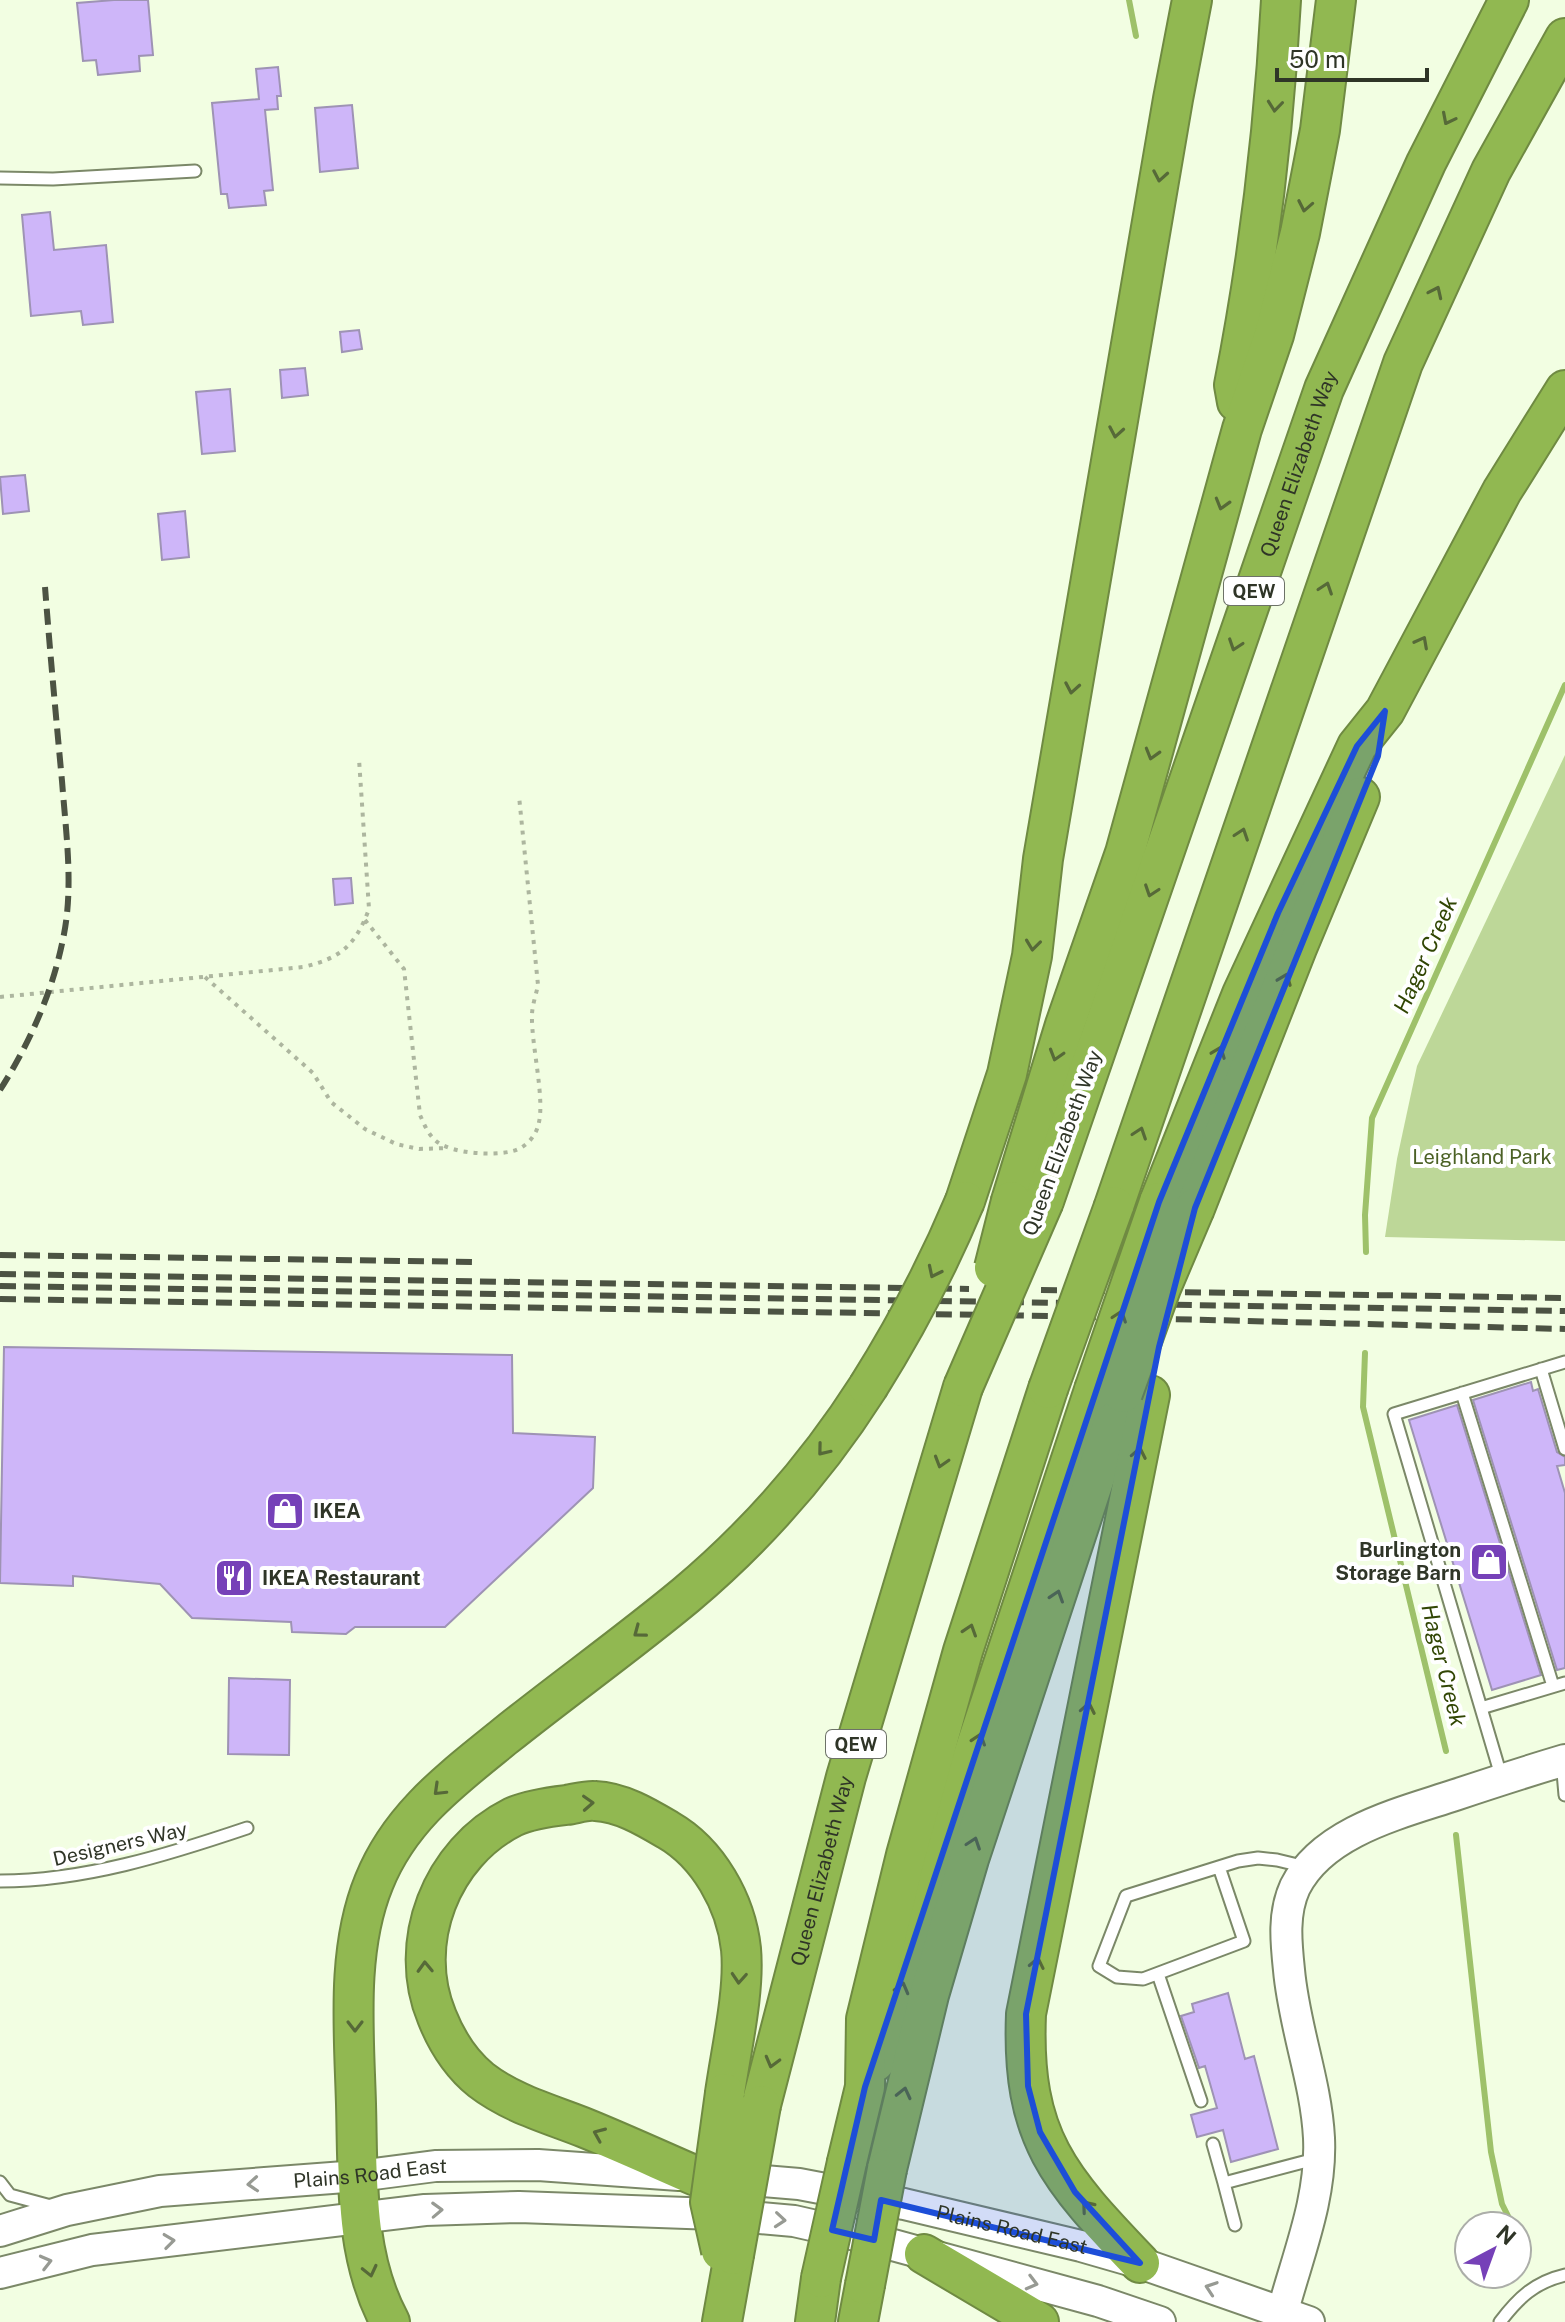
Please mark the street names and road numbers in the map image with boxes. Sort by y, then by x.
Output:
street label: Queen Elizabeth Way [1255,367,1343,560]
road number: QEW [1224,577,1284,605]
street label: Queen Elizabeth Way [1017,1047,1107,1239]
road number: QEW [826,1730,886,1758]
street label: Queen Elizabeth Way [786,1773,858,1968]
street label: Designers Way [50,1817,190,1871]
street label: Plains Road East [292,2154,447,2193]
street label: Plains Road East [934,2200,1090,2259]

